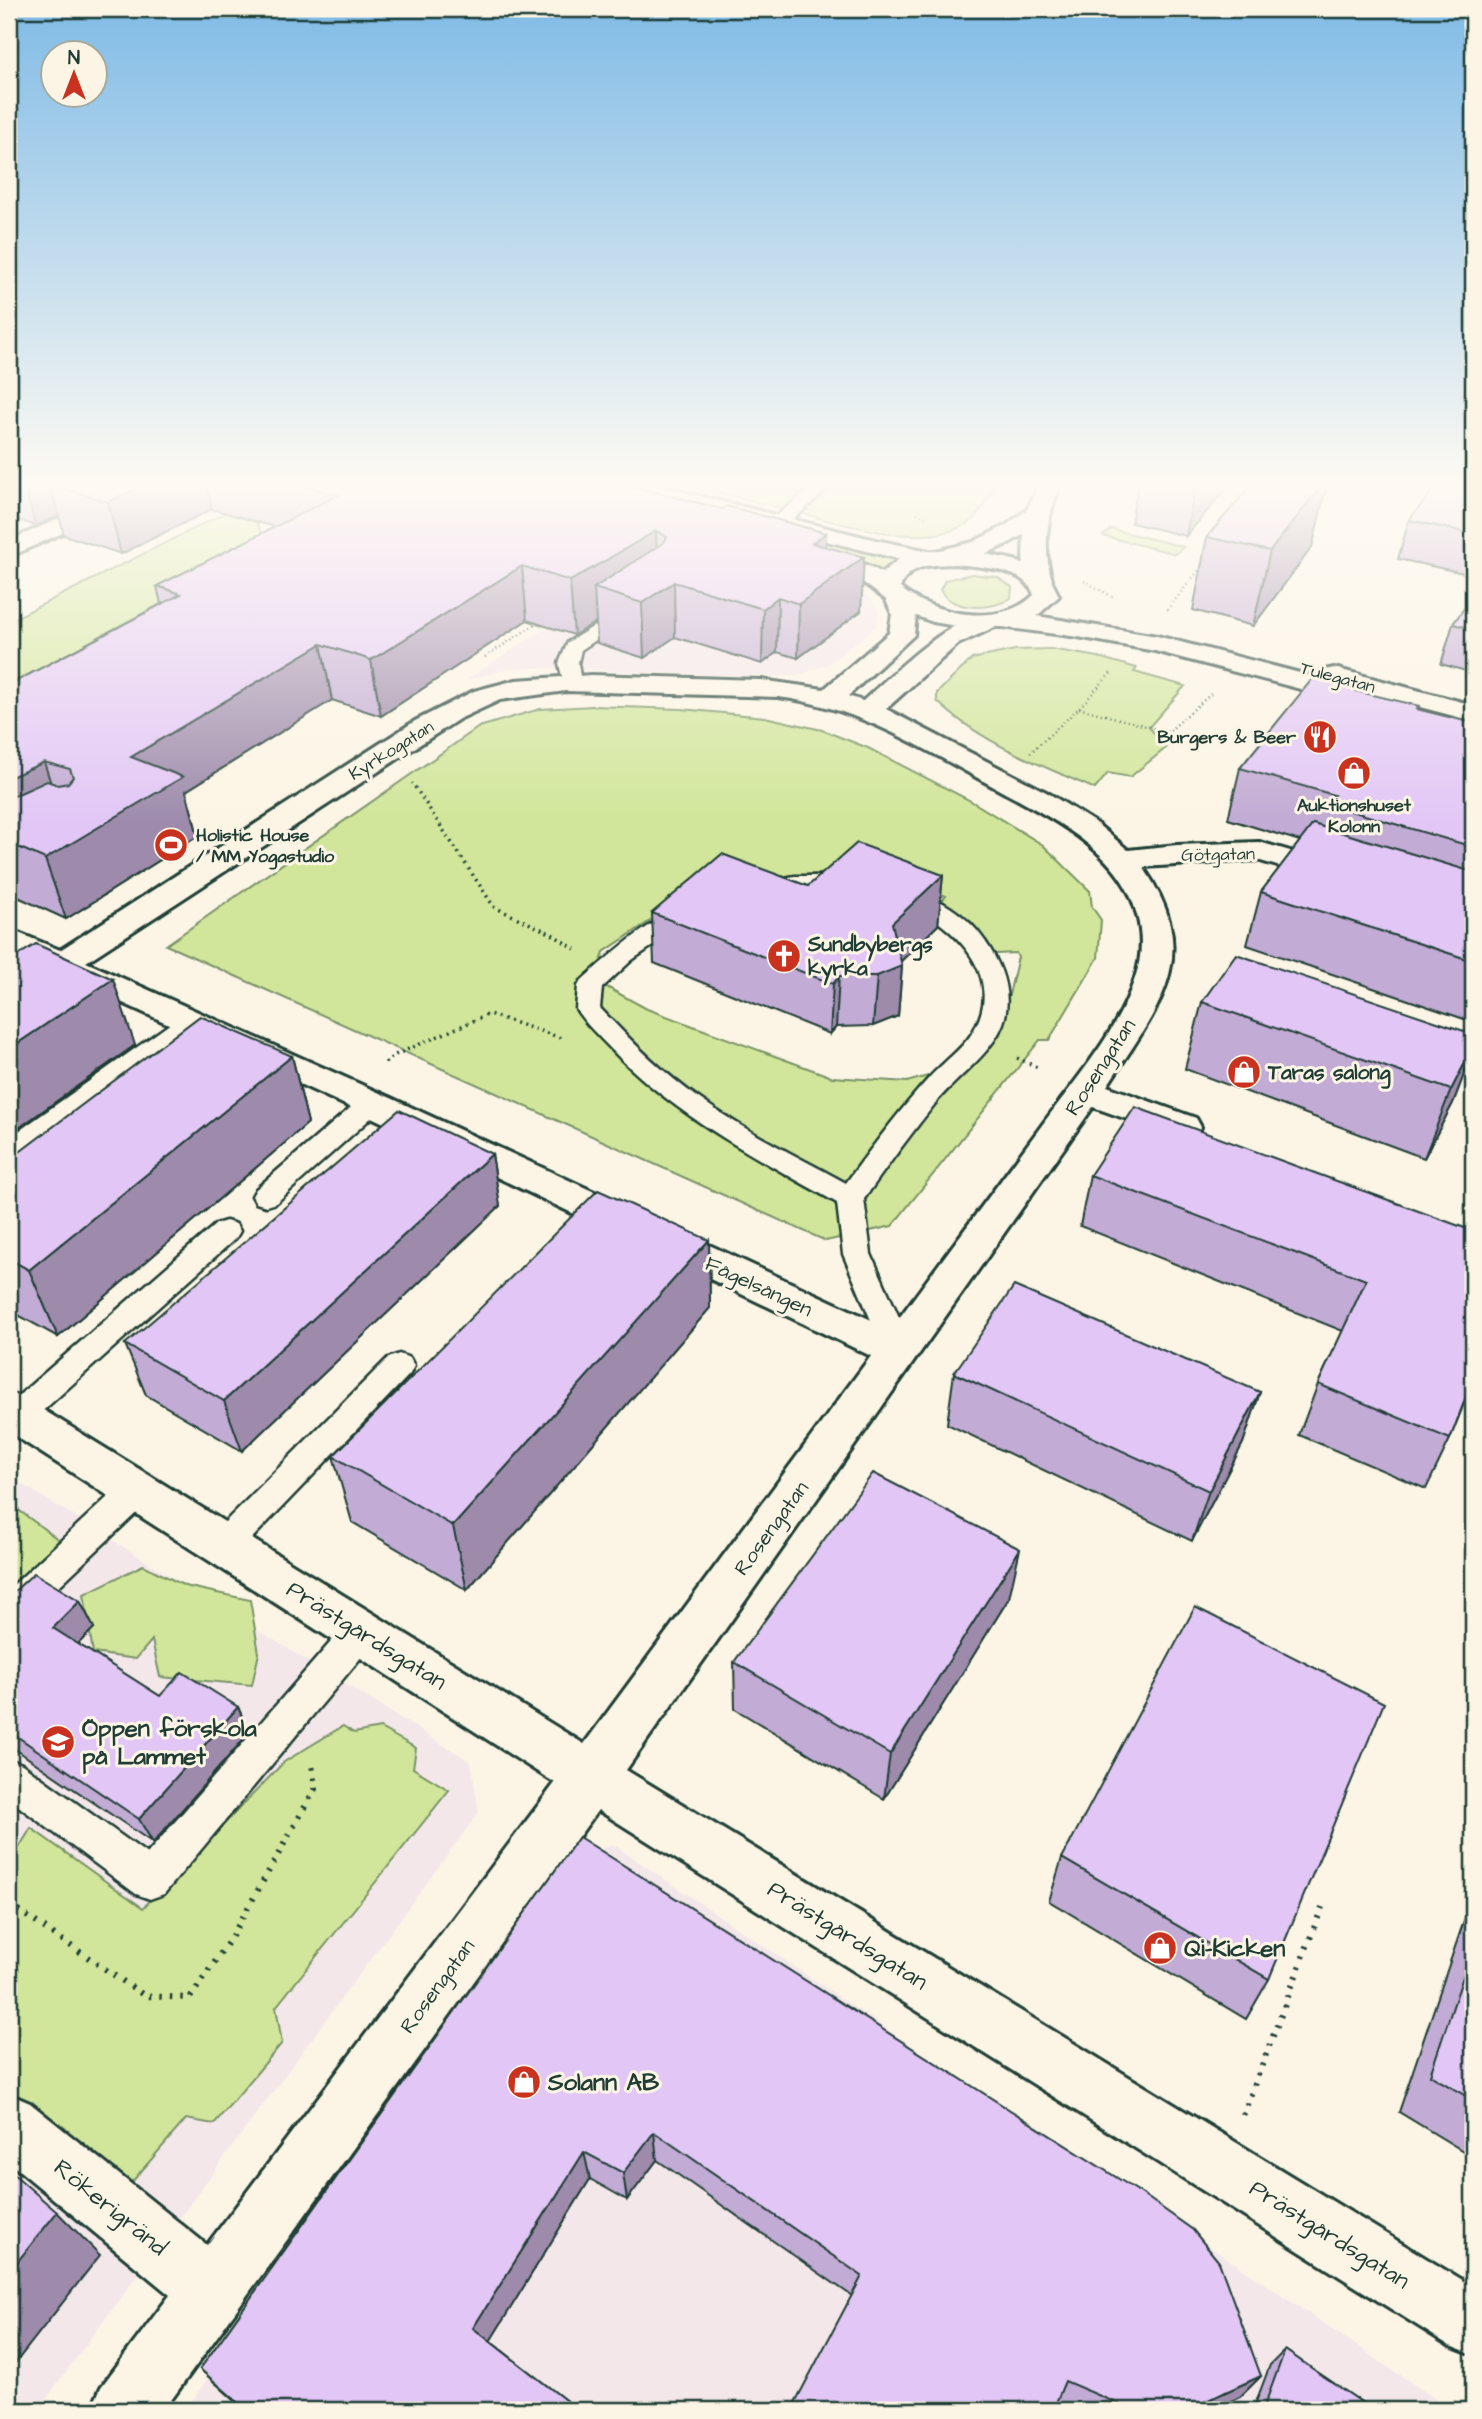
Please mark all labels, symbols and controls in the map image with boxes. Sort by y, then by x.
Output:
north arrow [38,38,108,108]
text: N [68,45,80,72]
street label: Tulegatan [1297,655,1378,700]
street label: Kyrkogatan [344,714,439,787]
restaurant icon: Burgers & Beer [1301,718,1339,756]
place label: Burgers & Beer [1157,725,1296,751]
shop icon: Auktionshuset Kolonn [1335,754,1373,792]
place label: Auktionshuset Kolonn [1297,793,1412,839]
place label: Holistic House / MM Yogastudio [196,823,335,870]
sports icon: Holistic House / MM Yogastudio [152,826,190,864]
street label: Götgatan [1181,841,1255,869]
place label: Sundbybergs kyrka [807,930,933,986]
church icon: Sundbybergs kyrka [765,937,803,975]
street label: Rosengatan [1058,1013,1144,1123]
shop icon: Taras salong [1225,1053,1263,1091]
place label: Taras salong [1267,1058,1391,1089]
street label: Fågelsången [700,1249,817,1326]
street label: Rosengatan [727,1475,817,1583]
street label: Prästgårdsgatan [279,1573,453,1700]
place label: Öppen förskola på Lammet [82,1712,257,1774]
school or university icon: Öppen förskola på Lammet [39,1723,77,1761]
street label: Prästgårdsgatan [760,1873,934,2000]
shop icon: Qi-Kicken [1141,1929,1179,1967]
place label: Qi-Kicken [1184,1932,1285,1966]
street label: Rosengatan [393,1933,483,2041]
shop icon: Solann AB [505,2063,543,2101]
place label: Solann AB [547,2066,660,2100]
street label: Rökerigränd [46,2151,174,2265]
street label: Prästgårdsgatan [1242,2172,1416,2299]

